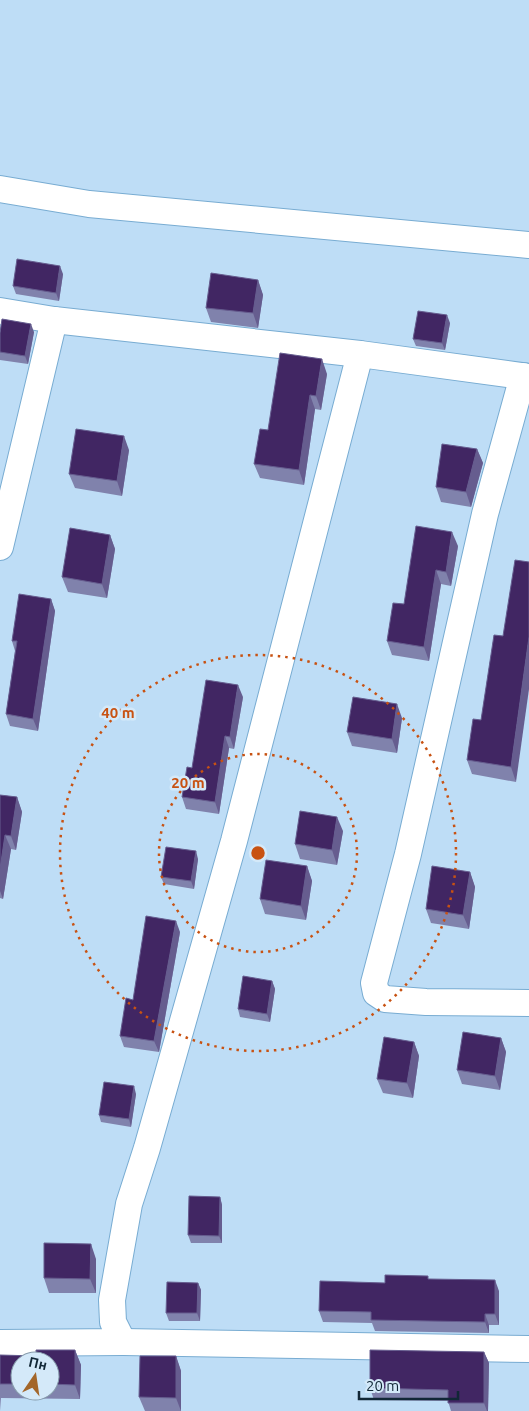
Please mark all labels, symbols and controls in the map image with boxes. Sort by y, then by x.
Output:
text: 40 m [101,704,135,721]
text: 20 m [171,774,205,791]
centre of rings [249,844,267,862]
north arrow [10,1351,60,1401]
text: Пн [27,1353,49,1373]
scale bar [359,1368,458,1400]
text: 20 m [366,1377,399,1394]

